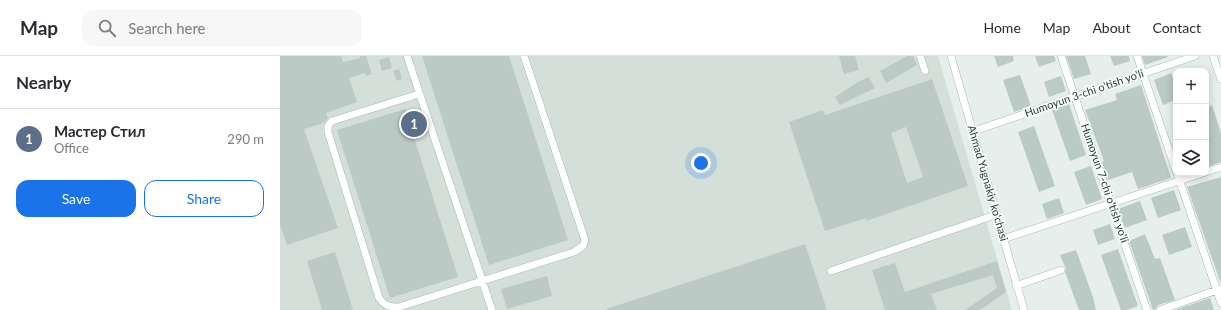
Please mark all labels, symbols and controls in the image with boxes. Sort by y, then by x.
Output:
search box [82,10,362,46]
text: Map [20,16,58,39]
icon: search [96,17,118,39]
text: Search here [128,19,206,37]
text: Home [983,19,1021,36]
text: Map [1043,19,1070,36]
text: About [1092,19,1130,36]
text: Contact [1152,19,1201,36]
street label: Humoyun 3-chi o'tish yo'li [1023,66,1145,119]
map controls [1173,68,1209,176]
button: + [1173,68,1209,104]
text: Nearby [16,72,71,93]
button: − [1173,104,1209,140]
pin: 1 [401,109,427,139]
text: Мастер Стил [54,122,145,140]
street label: Humoyun 7-chi o'tish yo'li [1079,122,1132,244]
street label: Ahmad Yugnakiy ko'chasi [966,123,1011,243]
text: 1 [25,131,33,147]
text: 290 m [227,131,264,147]
text: Office [54,140,89,156]
button: layers [1173,140,1209,176]
your location [691,153,711,173]
button: Save [16,180,136,217]
button: Share [144,180,264,217]

